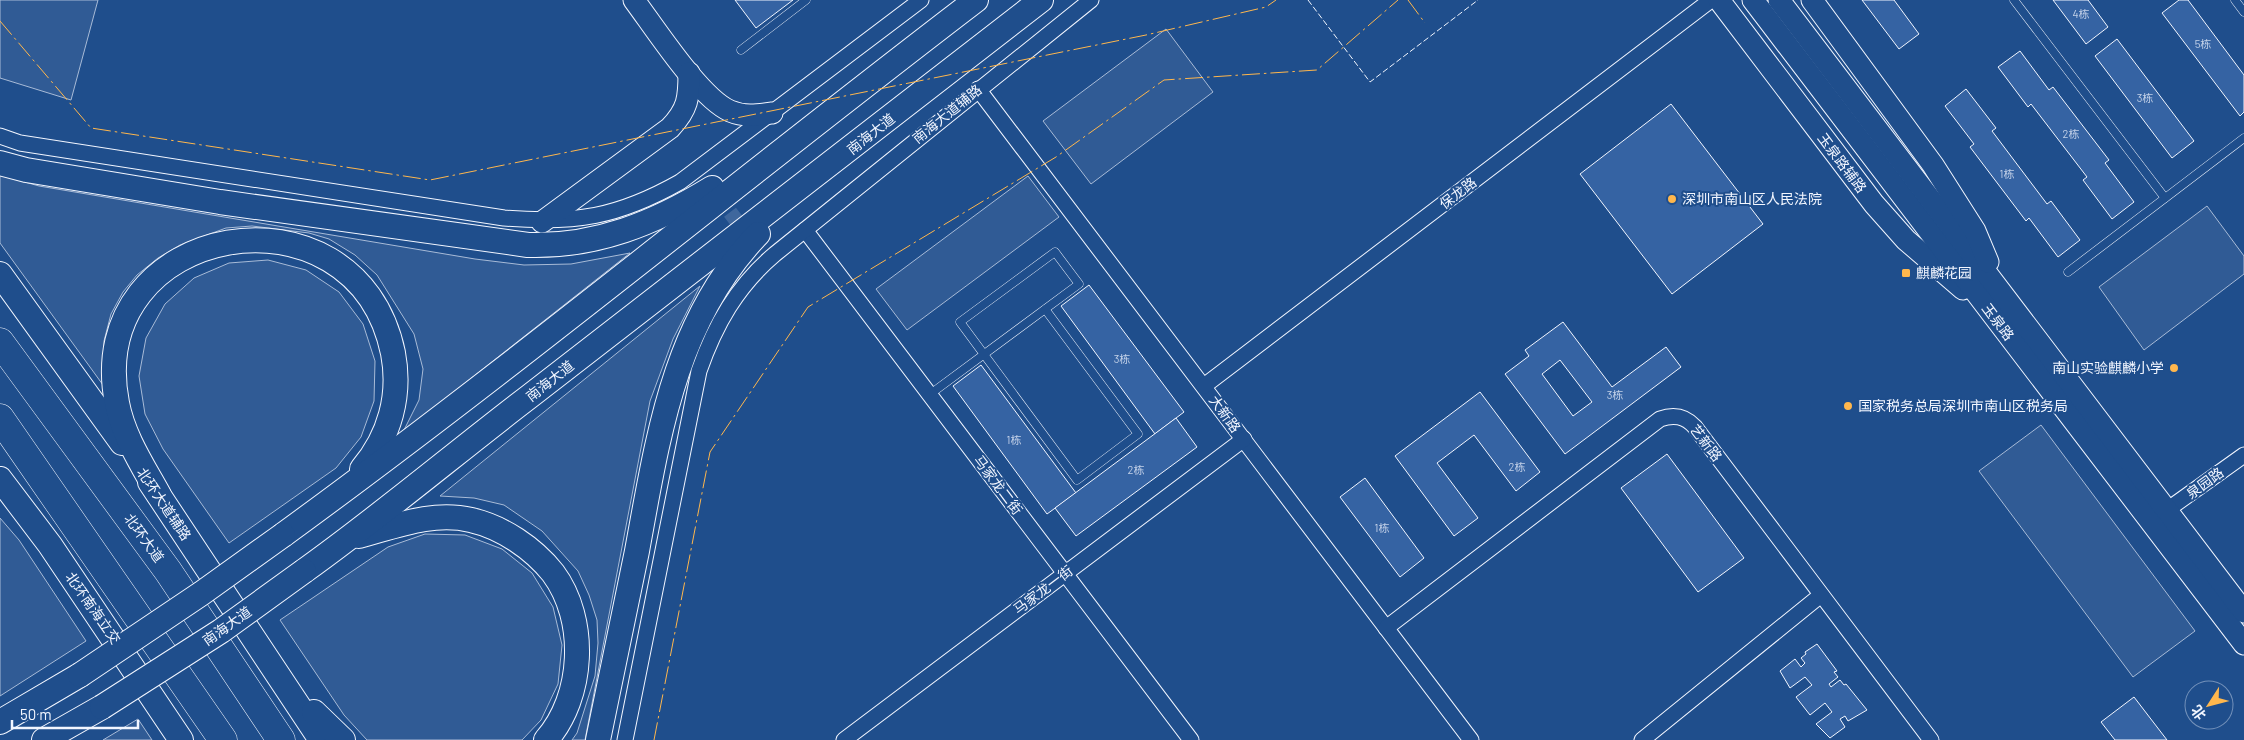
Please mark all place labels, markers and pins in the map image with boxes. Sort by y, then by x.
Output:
place label: 深圳市南山区人民法院 [1682,190,1822,207]
marker: 深圳市南山区人民法院 [1666,193,1678,205]
place label: 麒麟花园 [1916,264,1972,281]
marker: 麒麟花园 [1900,267,1912,279]
place label: 南山实验麒麟小学 [2052,359,2164,376]
marker: 南山实验麒麟小学 [2168,362,2180,374]
place label: 国家税务总局深圳市南山区税务局 [1858,397,2068,414]
marker: 国家税务总局深圳市南山区税务局 [1842,400,1854,412]

